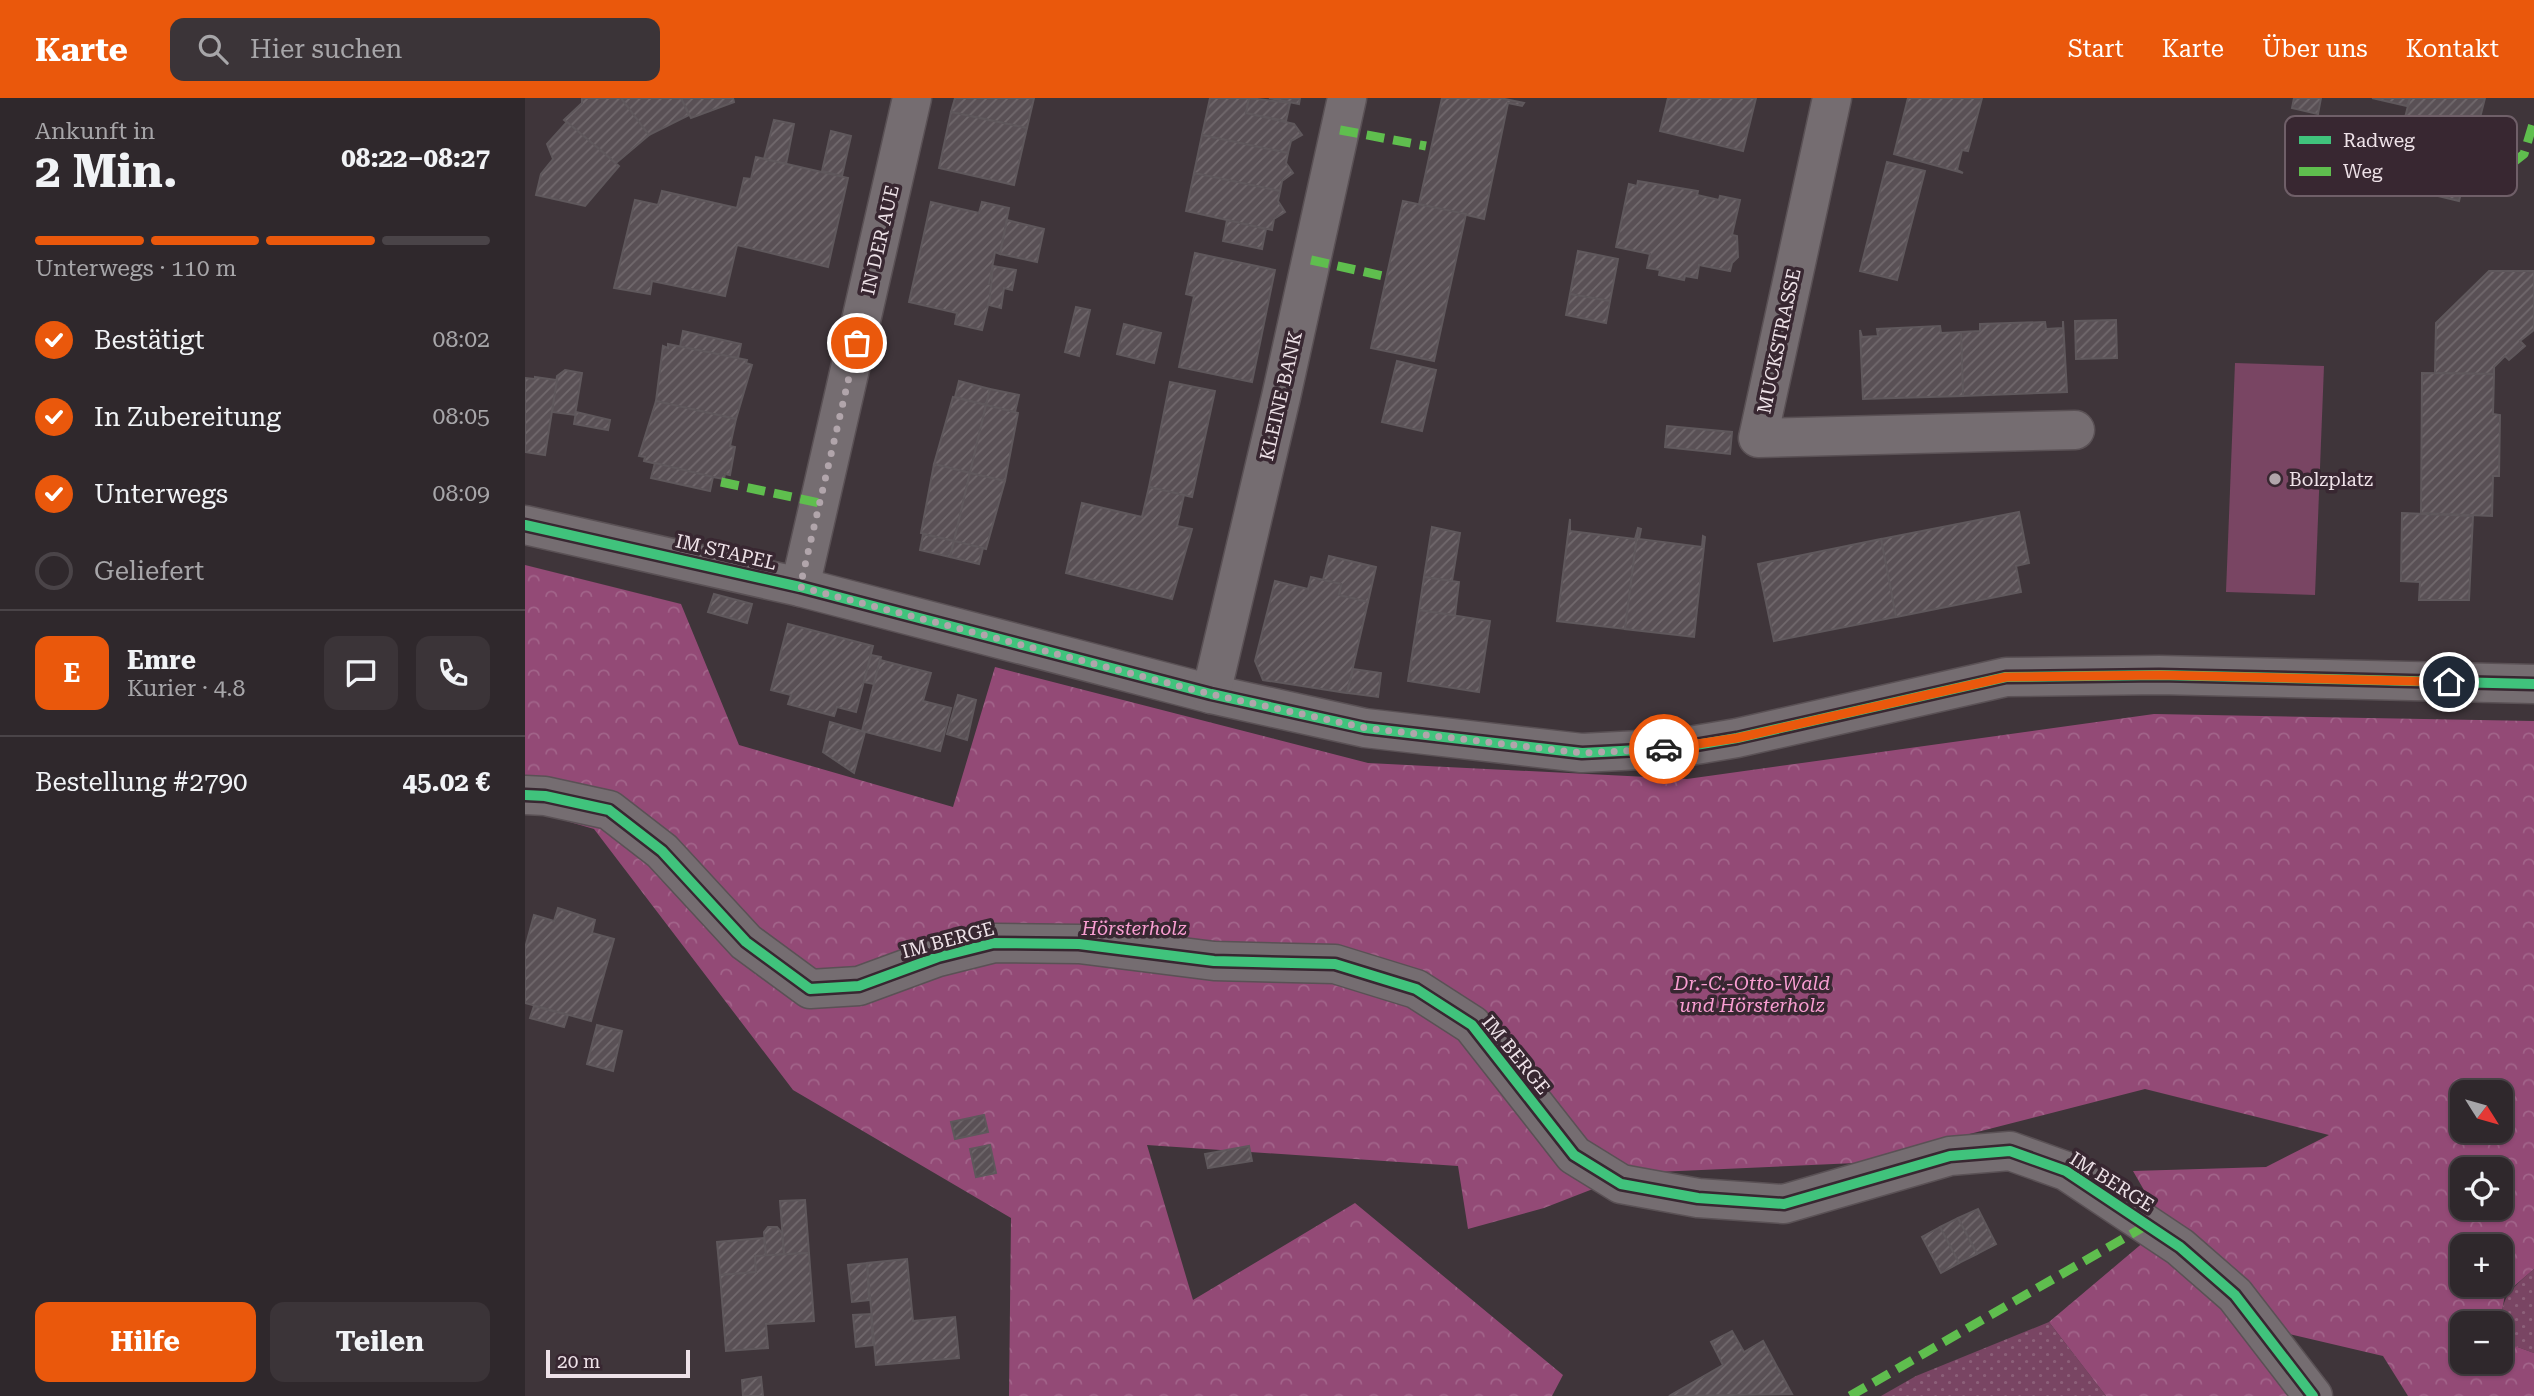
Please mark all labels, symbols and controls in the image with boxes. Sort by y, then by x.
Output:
search box [170,18,660,81]
text: Karte [35,30,128,69]
icon: search [194,30,232,68]
text: Hier suchen [250,34,402,64]
text: Start [2068,35,2124,63]
text: Karte [2162,35,2224,63]
text: Über uns [2262,35,2368,63]
text: Kontakt [2406,35,2499,63]
legend [2285,116,2517,196]
text: Ankunft in [35,118,155,145]
text: Radweg [2343,129,2415,152]
text: 08:22–08:27 [341,143,490,173]
text: 2 Min. [35,144,177,198]
text: Weg [2343,160,2383,183]
street label: IN DER AUE [856,183,904,297]
text: Unterwegs · 110 m [35,255,237,282]
street label: MUCKSTRASSE [1752,266,1806,416]
pin [827,313,887,373]
icon: check [35,321,73,359]
icon: bag [838,324,876,362]
text: Bestätigt [94,325,204,355]
text: 08:02 [433,326,490,353]
street label: KLEINE BANK [1255,329,1307,463]
icon: check [35,398,73,436]
text: In Zubereitung [94,402,281,432]
text: 08:05 [433,403,490,430]
place label: Bolzplatz [2289,468,2373,491]
marker: Bolzplatz [2267,471,2283,487]
icon: check [35,475,73,513]
text: Unterwegs [94,479,228,509]
text: 08:09 [433,480,490,507]
street label: IM STAPEL [673,529,779,575]
text: Geliefert [94,556,204,586]
button: chat [324,636,398,710]
button: phone [416,636,490,710]
text: Emre [127,645,196,675]
pin [2419,652,2479,712]
text: E [64,658,80,688]
icon: home [2430,663,2468,701]
text: Kurier · 4.8 [127,675,245,702]
courier [1629,714,1699,784]
icon: car [1645,730,1683,768]
text: Bestellung #2790 [35,767,248,797]
text: 45.02 € [402,767,490,797]
street label: IM BERGE [899,917,997,963]
park label: Hörsterholz [1080,917,1187,940]
park label: Dr.-C.-Otto-Wald und Hörsterholz [1673,972,1830,1017]
street label: IM BERGE [1477,1011,1555,1099]
north arrow [2450,1080,2513,1143]
map controls [2450,1080,2513,1374]
street label: IM BERGE [2066,1147,2158,1217]
button: locate [2450,1157,2513,1220]
button: + [2450,1234,2513,1297]
button: Hilfe [35,1302,256,1382]
button: Teilen [270,1302,490,1382]
button: − [2450,1311,2513,1374]
scale bar [546,1347,689,1379]
text: 20 m [557,1350,600,1373]

